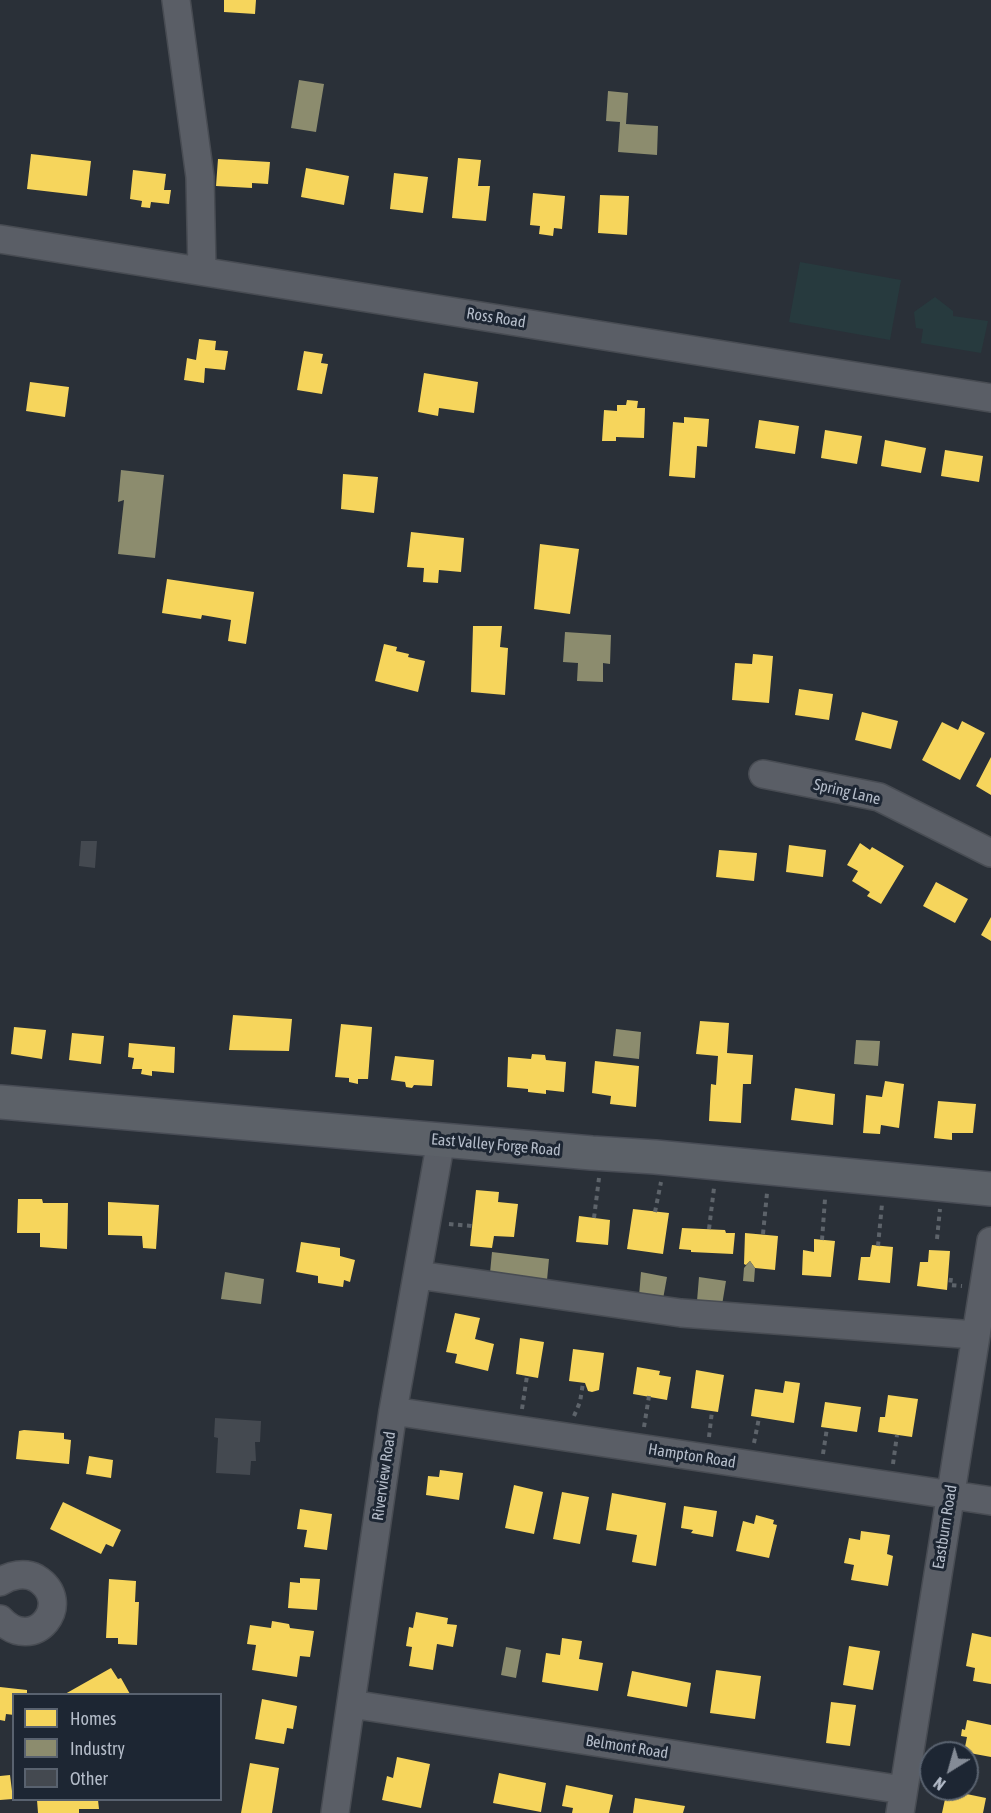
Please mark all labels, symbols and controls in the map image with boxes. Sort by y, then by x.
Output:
street label: Ross Road [465,304,527,332]
street label: Spring Lane [812,775,882,809]
street label: East Valley Forge Road [430,1130,562,1160]
street label: Riverview Road [368,1430,400,1522]
street label: Hampton Road [647,1440,737,1472]
street label: Eastburn Road [929,1484,961,1570]
legend [12,1693,222,1801]
text: Homes [70,1708,116,1729]
street label: Belmont Road [584,1731,670,1763]
text: Industry [70,1738,125,1759]
north arrow [919,1741,979,1801]
text: Other [70,1768,108,1789]
text: N [930,1774,949,1794]

